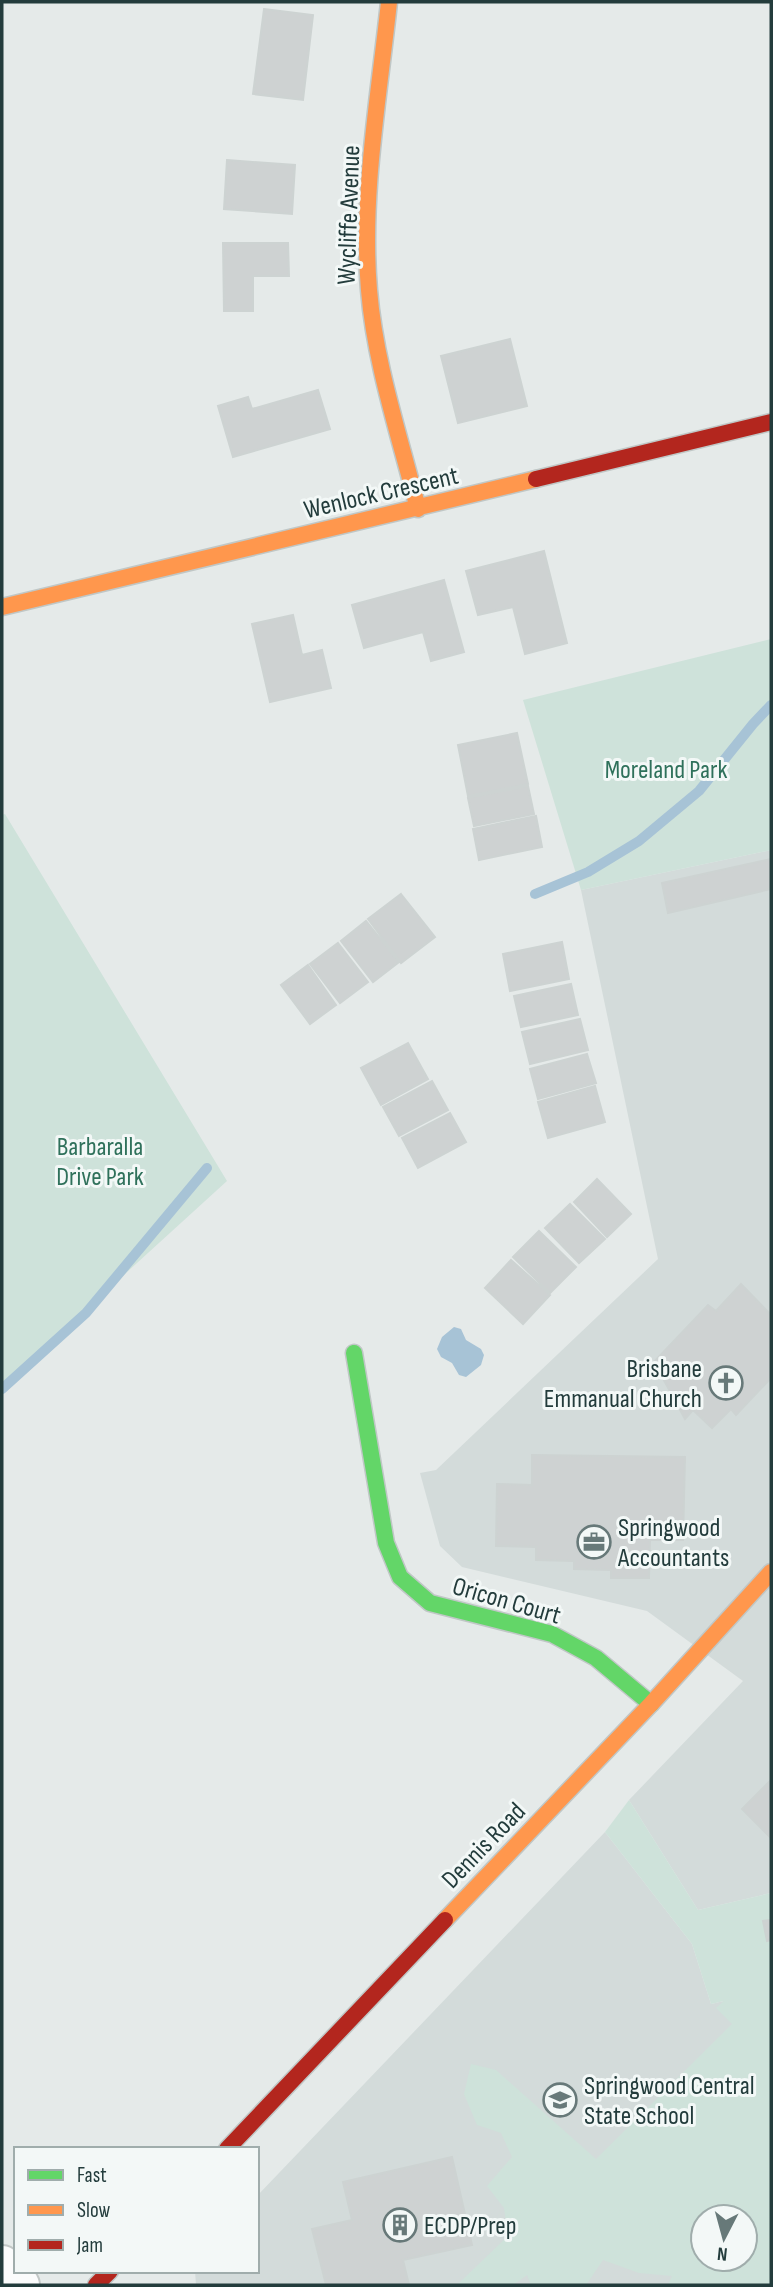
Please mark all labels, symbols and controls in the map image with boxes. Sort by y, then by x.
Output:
street label: Wycliffe Avenue [332,145,367,285]
street label: Wenlock Crescent [301,461,462,526]
park label: Moreland Park [605,755,727,786]
park label: Barbaralla Drive Park [56,1132,144,1193]
place label: Brisbane Emmanual Church [544,1354,702,1415]
church icon: Brisbane Emmanual Church [707,1364,745,1402]
place label: Springwood Accountants [617,1513,729,1574]
office icon: Springwood Accountants [575,1523,613,1561]
street label: Oricon Court [449,1571,564,1632]
street label: Dennis Road [436,1797,532,1895]
place label: Springwood Central State School [584,2071,754,2132]
school or university icon: Springwood Central State School [541,2081,579,2119]
legend [14,2147,259,2273]
text: Fast [77,2163,107,2188]
text: Slow [77,2198,111,2223]
north arrow [689,2203,759,2273]
building icon: ECDP/Prep [381,2206,419,2244]
place label: ECDP/Prep [424,2211,517,2242]
text: Jam [76,2233,103,2258]
text: N [716,2241,729,2265]

